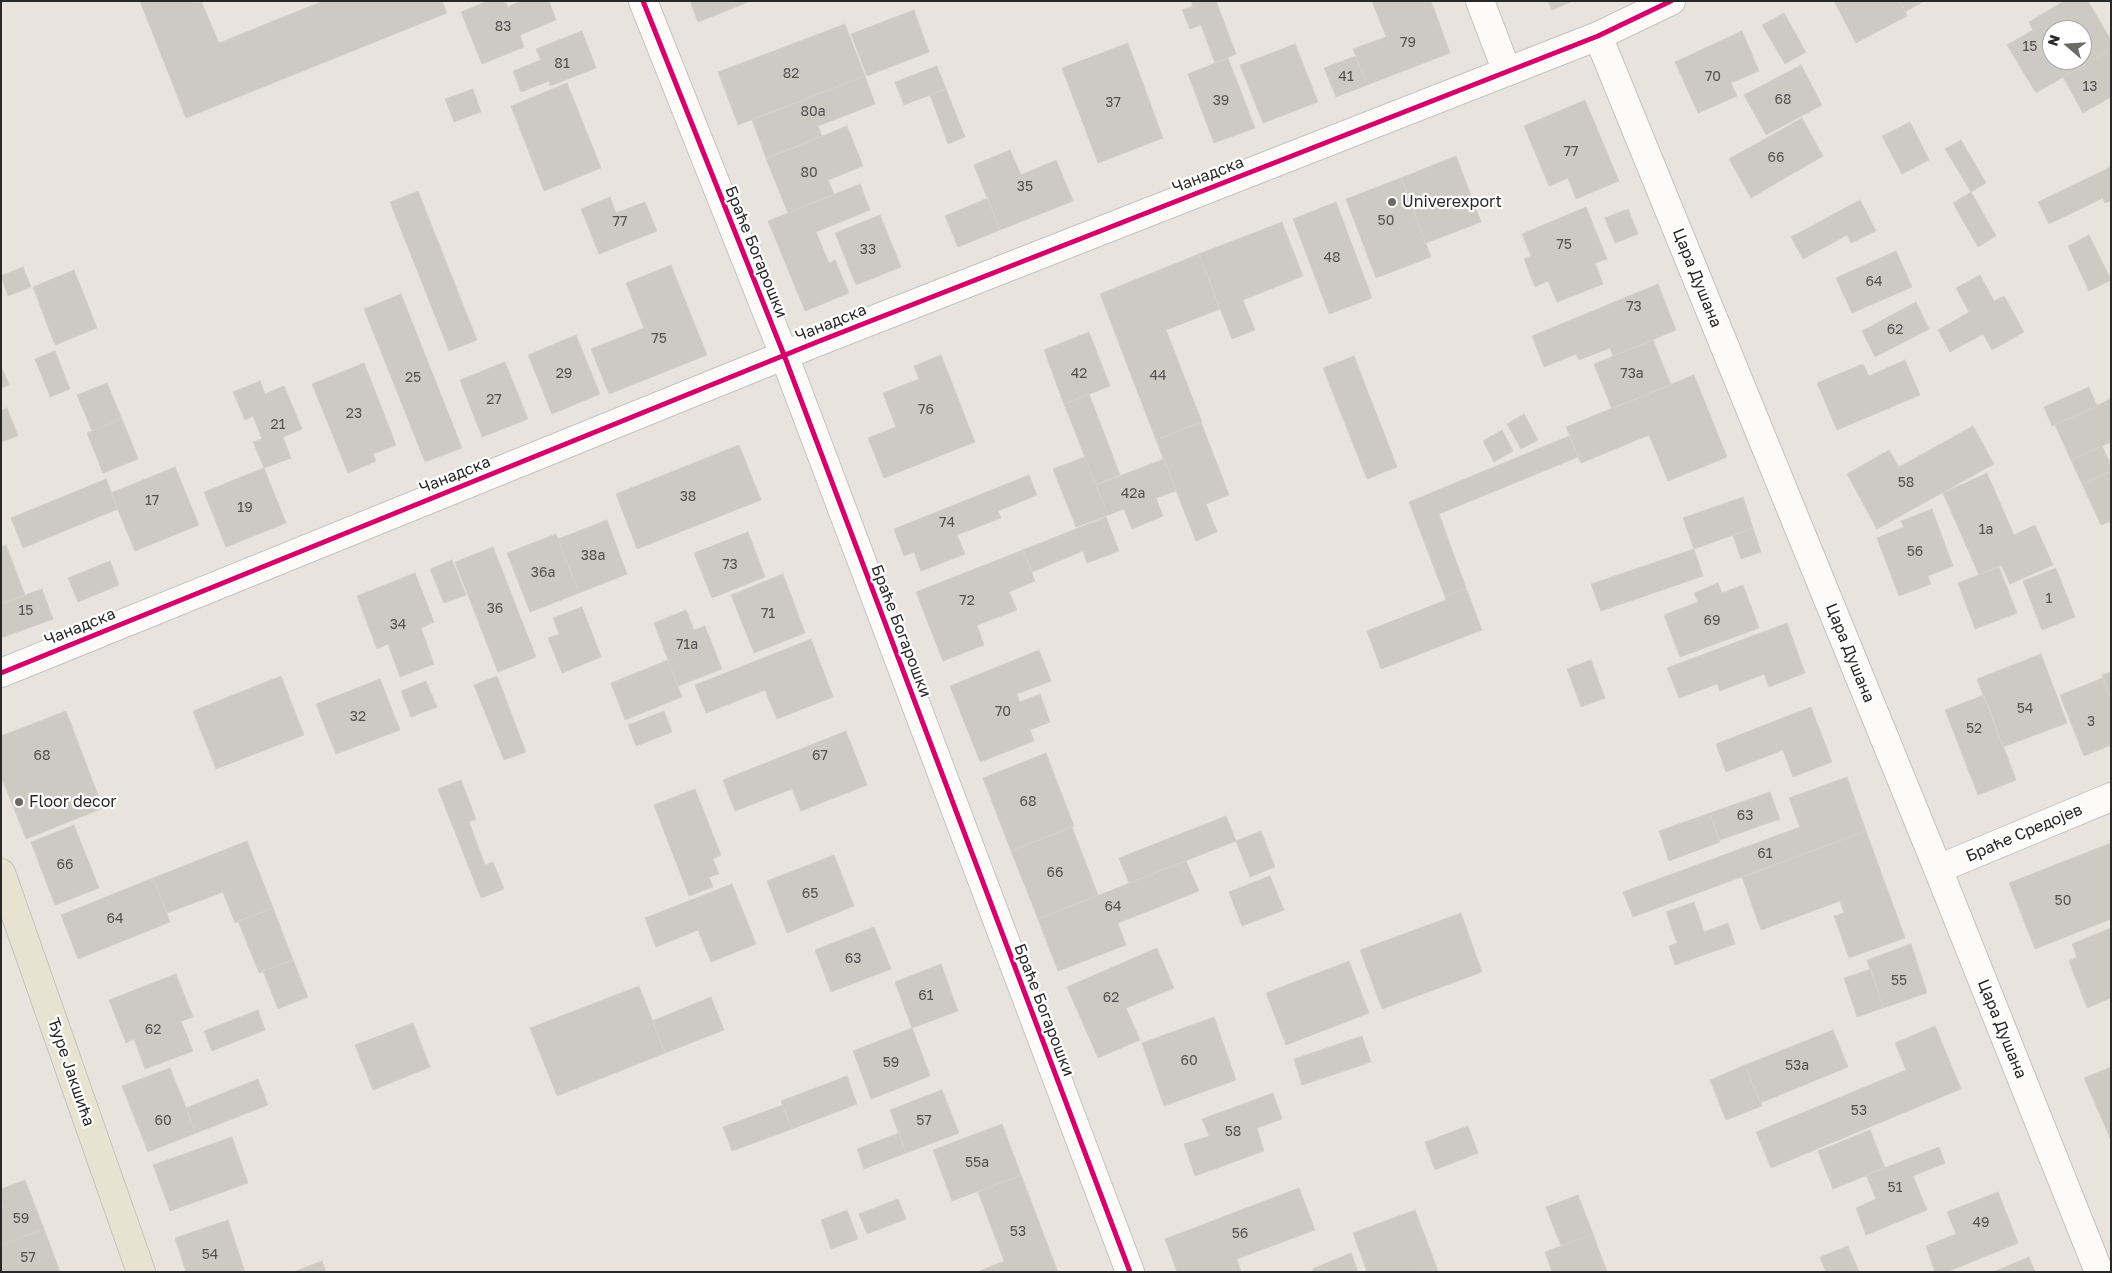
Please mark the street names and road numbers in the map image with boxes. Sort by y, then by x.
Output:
street label: Чанадска [1170,153,1246,197]
street label: Браће Богарошки [721,183,791,321]
street label: Цара Душана [1668,226,1726,330]
street label: Чанадска [793,300,869,346]
street label: Чанадска [417,452,493,498]
street label: Браће Богарошки [867,562,935,700]
street label: Цара Душана [1821,601,1879,705]
street label: Чанадска [42,604,118,650]
street label: Браће Средојев [1963,800,2085,866]
street label: Браће Богарошки [1010,941,1078,1079]
street label: Цара Душана [1973,977,2031,1081]
street label: Ђуре Јакшића [43,1015,99,1129]

